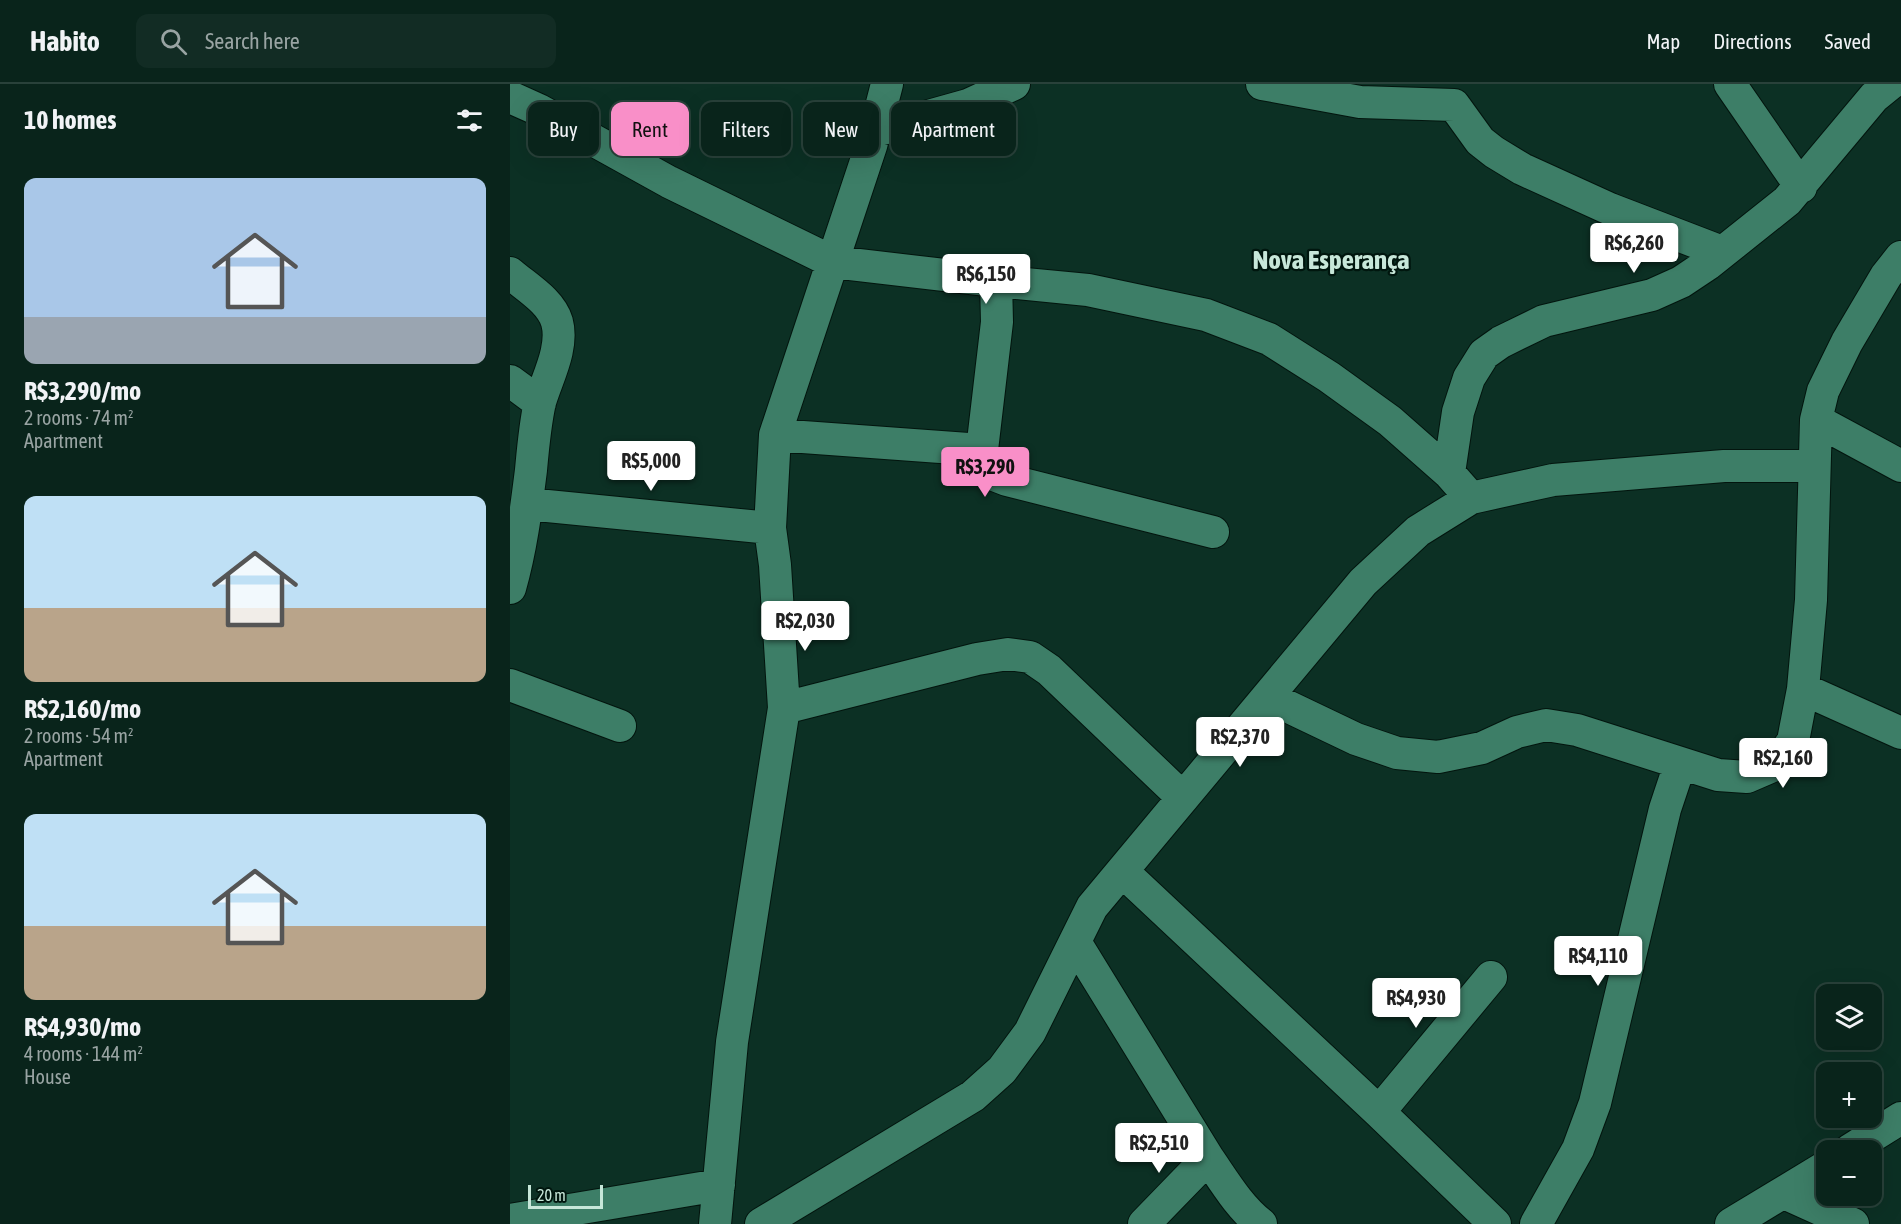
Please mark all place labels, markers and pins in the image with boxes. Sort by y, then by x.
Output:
pin: R$6,260 [1579,223,1689,274]
pin: R$6,150 [931,254,1041,305]
pin: R$5,000 [596,441,706,492]
pin: R$3,290 [930,447,1040,498]
pin: R$2,030 [750,601,860,652]
pin: R$2,370 [1185,717,1295,768]
pin: R$2,160 [1728,738,1838,789]
pin: R$4,110 [1543,936,1653,987]
pin: R$4,930 [1361,978,1471,1029]
pin: R$2,510 [1104,1123,1214,1174]

